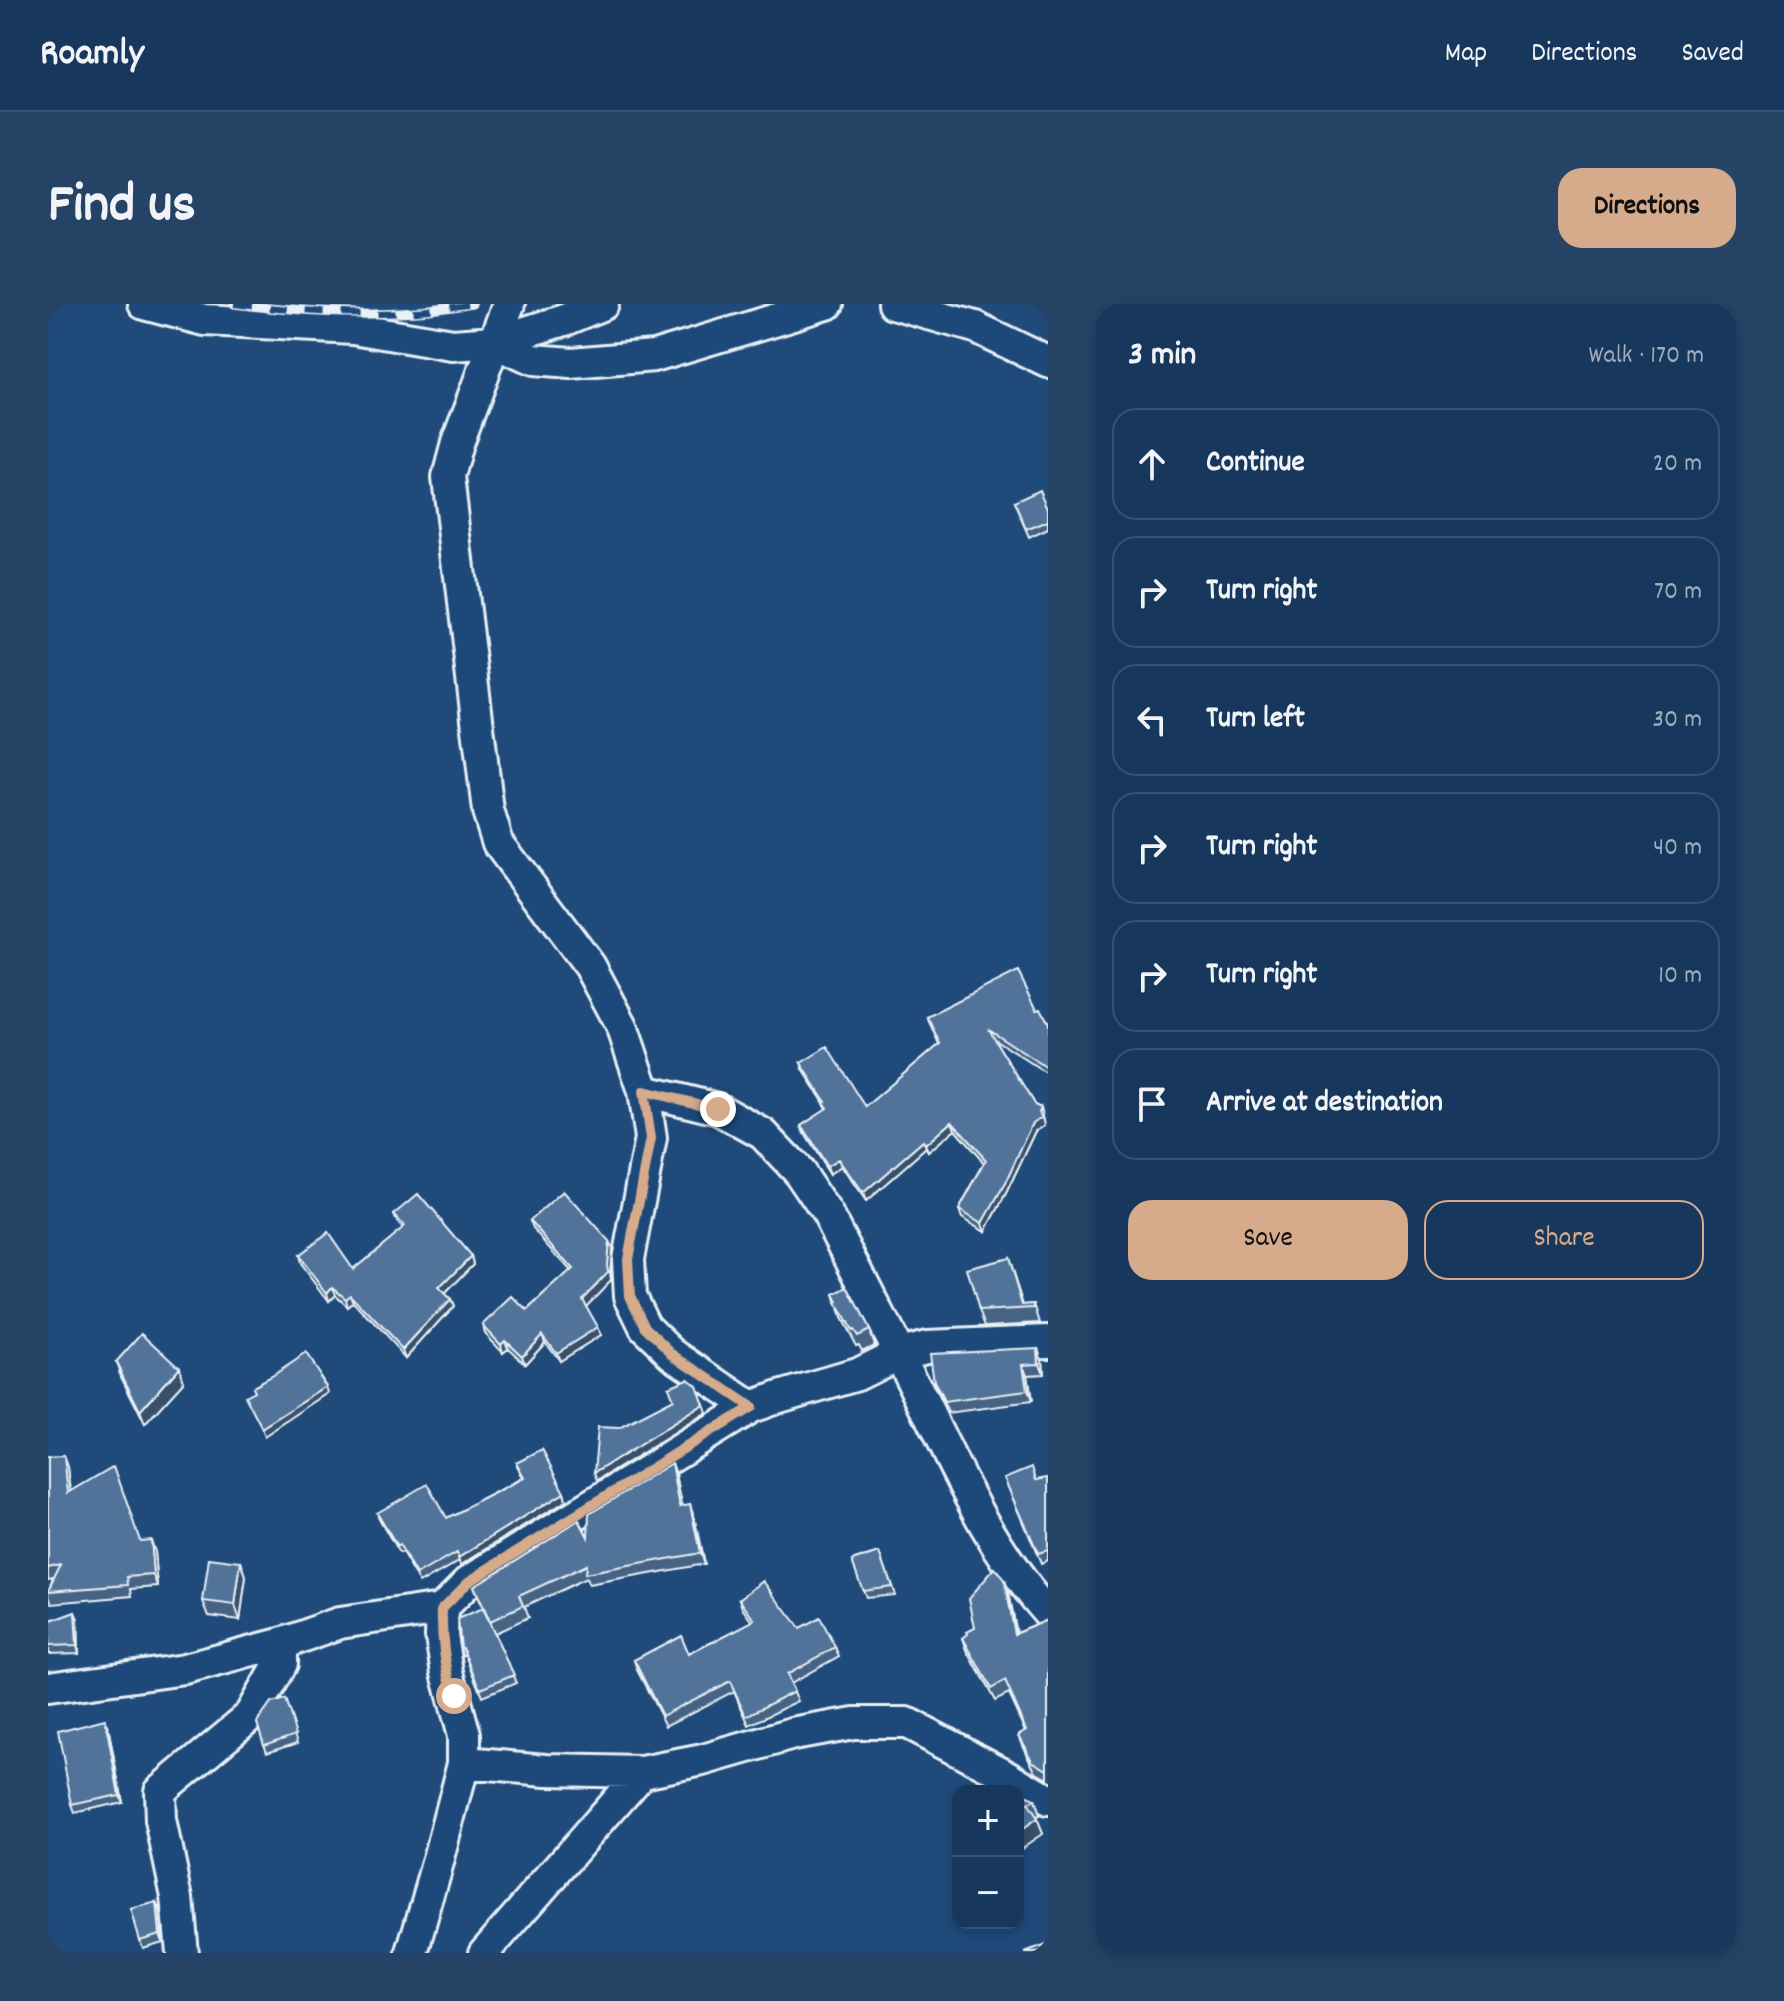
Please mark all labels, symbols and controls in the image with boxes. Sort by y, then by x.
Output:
text: Roamly [40,28,144,83]
text: Map [1445,35,1487,75]
text: Directions [1531,35,1637,75]
text: Saved [1681,35,1744,75]
text: Find us [48,168,196,248]
button: Directions [1558,168,1736,248]
text: 3 min [1128,332,1196,381]
text: Walk · 170 m [1589,338,1704,375]
icon: ahead [1130,442,1174,486]
text: Continue [1206,443,1305,486]
text: 20 m [1653,446,1702,483]
icon: right [1130,570,1174,614]
text: Turn right [1206,571,1317,614]
text: 70 m [1654,574,1702,611]
icon: left [1130,698,1174,742]
text: Turn left [1206,699,1305,742]
text: 30 m [1652,702,1702,739]
icon: right [1130,826,1174,870]
text: Turn right [1206,827,1317,870]
text: 40 m [1653,830,1702,867]
icon: right [1130,954,1174,998]
text: Turn right [1206,955,1317,998]
text: 10 m [1658,958,1702,995]
icon: arrive [1130,1082,1174,1126]
text: Arrive at destination [1206,1083,1443,1126]
route end [700,1091,736,1127]
button: Save [1128,1200,1408,1280]
button: Share [1424,1200,1704,1280]
route start [436,1678,472,1714]
map controls [952,1785,1024,1929]
button: + [952,1785,1024,1857]
button: − [952,1857,1024,1929]

